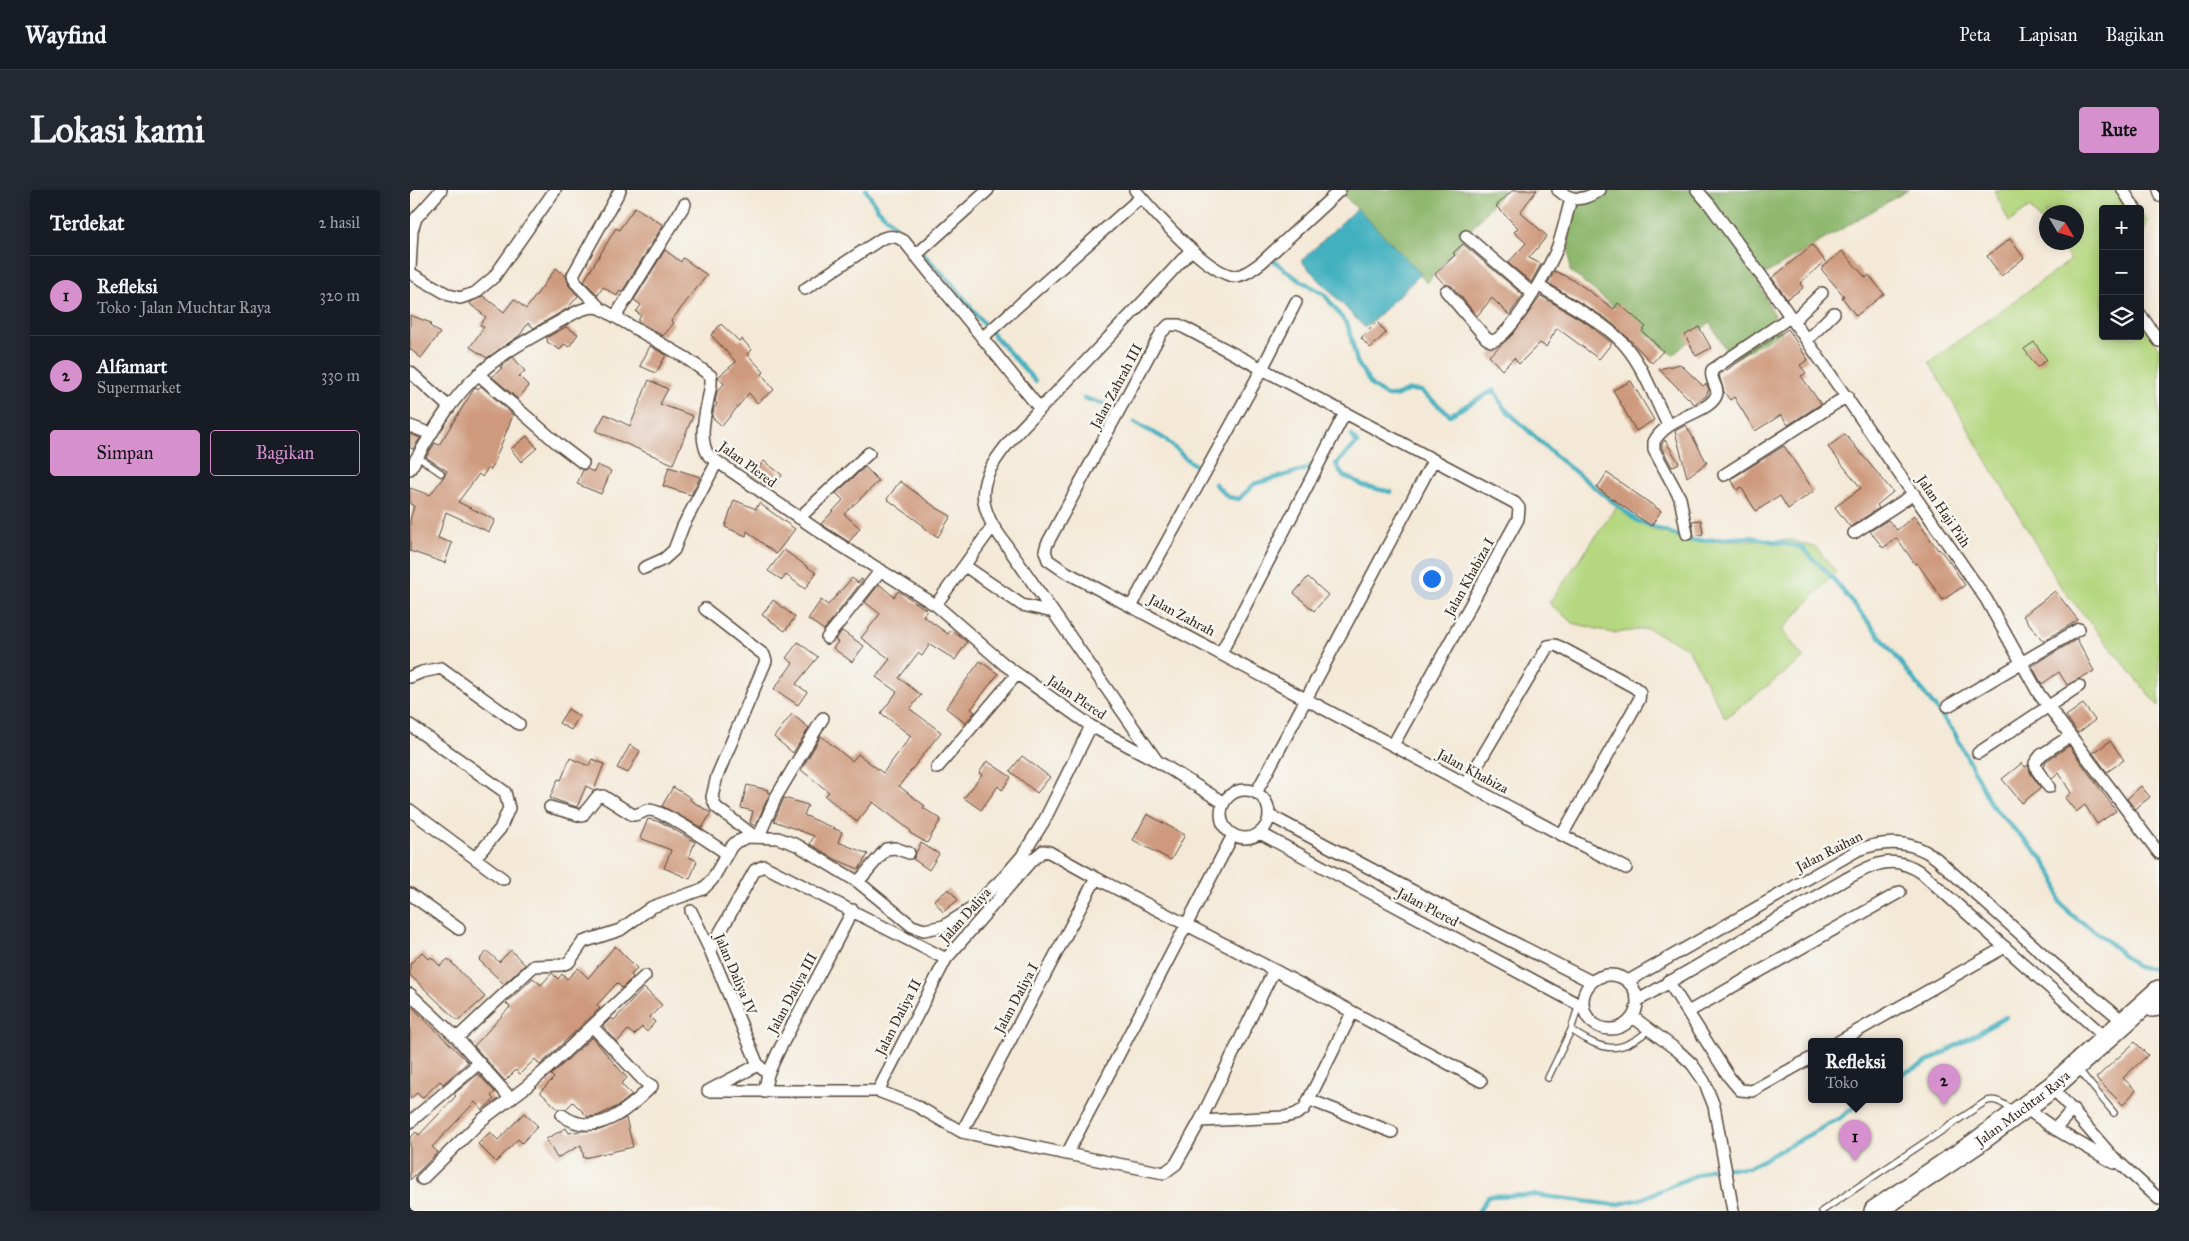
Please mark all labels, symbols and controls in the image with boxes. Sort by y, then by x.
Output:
text: Wayfind [25,20,107,50]
text: Peta [1959,24,1991,46]
text: Lapisan [2019,24,2077,46]
text: Bagikan [2105,24,2164,46]
button: Rute [2079,107,2159,153]
text: Lokasi kami [30,109,205,152]
north arrow [2039,205,2084,250]
map controls [2099,205,2144,340]
button: + [2099,205,2144,250]
text: Terdekat [50,210,124,236]
text: 2 hasil [318,213,360,232]
button: − [2099,250,2144,295]
text: Refleksi [97,275,158,298]
text: 1 [63,286,69,305]
text: 320 m [320,286,360,305]
button: layers [2099,295,2144,340]
text: Toko · Jalan Muchtar Raya [97,298,271,317]
street label: Jalan Zahrah III [1086,341,1147,434]
text: Alfamart [97,355,167,378]
text: 2 [62,366,70,385]
text: 330 m [321,366,360,385]
text: Supermarket [97,378,181,397]
button: Simpan [50,430,200,476]
button: Bagikan [210,430,360,476]
street label: Jalan Plered [713,437,780,492]
street label: Jalan Haji Piih [1911,470,1974,551]
street label: Jalan Khabiza I [1440,535,1499,622]
your location [1419,566,1445,592]
street label: Jalan Zahrah [1143,590,1218,641]
street label: Jalan Plered [1042,670,1109,724]
street label: Jalan Khabiza [1432,745,1511,798]
street label: Jalan Raihan [1791,827,1866,877]
street label: Jalan Plered [1392,883,1461,932]
street label: Jalan Daliya [935,884,995,949]
street label: Jalan Daliya IV [709,929,761,1019]
street label: Jalan Daliya III [763,950,822,1039]
street label: Jalan Daliya I [990,960,1043,1039]
street label: Jalan Daliya II [871,976,926,1060]
popup [1808,1038,1903,1103]
text: Refleksi [1825,1050,1886,1073]
pin: 2 [1928,1064,1960,1105]
street label: Jalan Muchtar Raya [1971,1067,2074,1152]
text: Toko [1825,1073,1858,1092]
pin: 1 [1839,1120,1871,1161]

